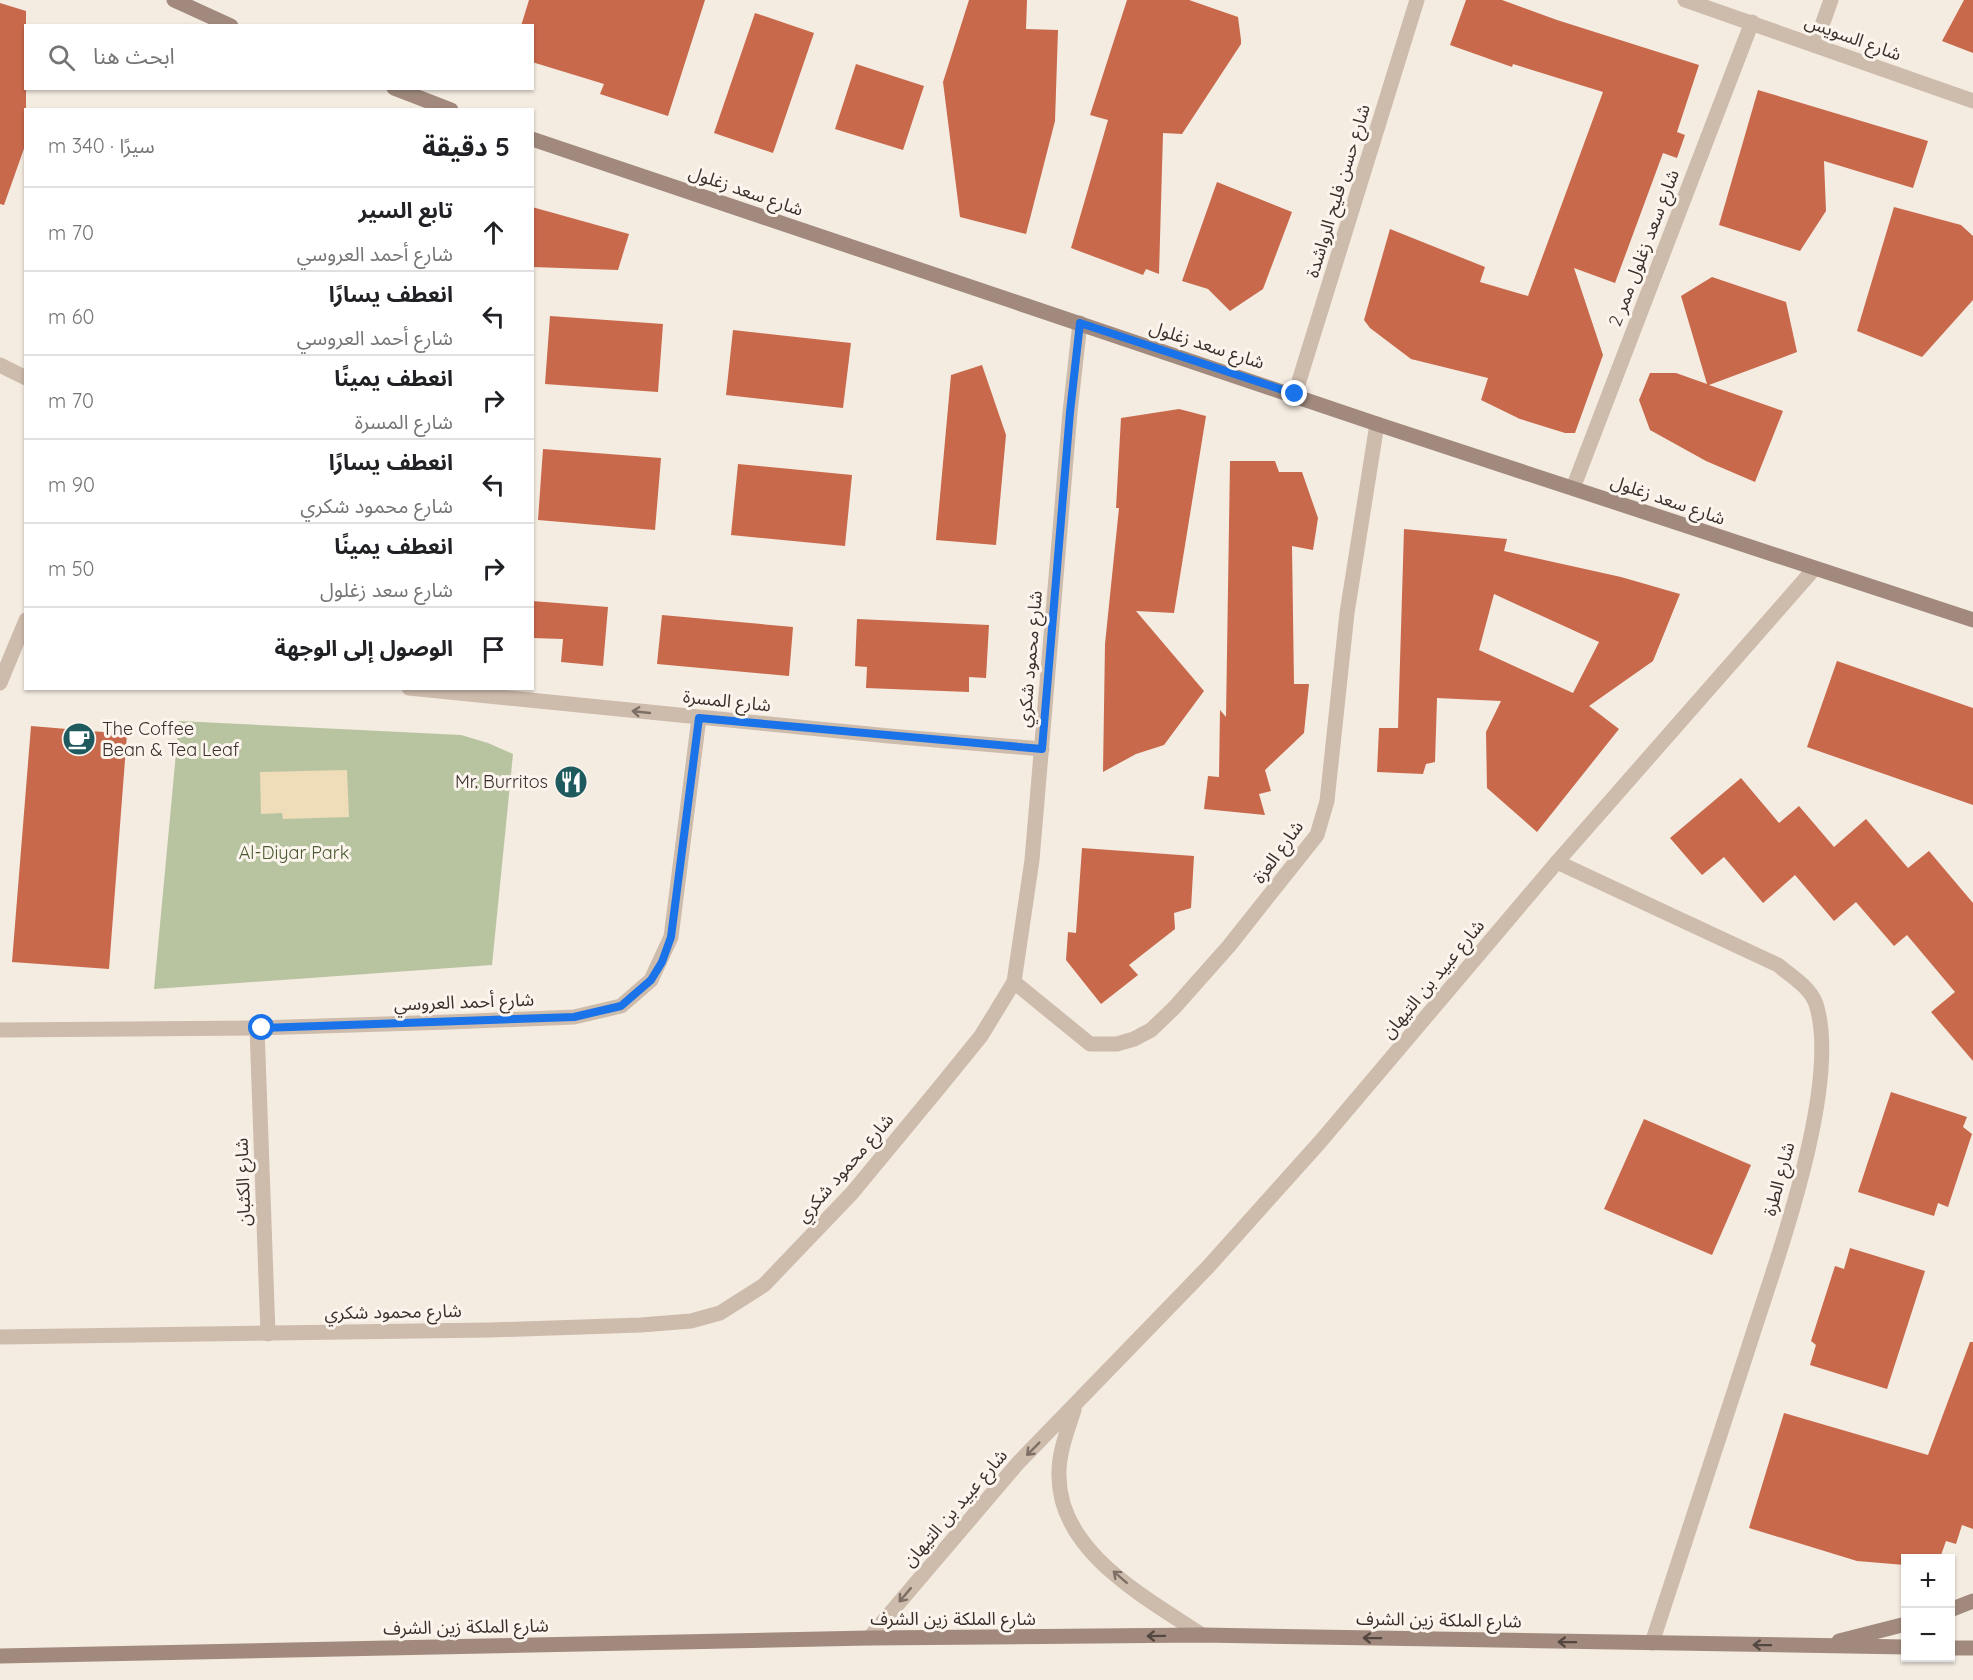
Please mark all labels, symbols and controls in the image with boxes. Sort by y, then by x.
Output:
street label: شارع السويس [1801,9,1905,68]
search box [24,24,534,90]
icon: search [45,41,78,74]
text: ابحث هنا [93,42,175,70]
street label: شارع حسن فليح الرواشدة [1300,101,1378,281]
text: 5 دقيقة [422,130,510,163]
text: سيرًا · 340 m [48,133,155,158]
street label: شارع سعد زغلول [685,160,806,224]
street label: شارع سعد زغلول ممر 2 [1603,166,1687,331]
text: تابع السير [359,196,453,224]
icon: ahead [477,216,510,249]
text: 70 m [48,220,94,245]
text: شارع أحمد العروسي [297,241,453,266]
text: انعطف يسارًا [329,280,453,308]
icon: left [477,300,510,333]
text: 60 m [48,304,94,329]
street label: شارع سعد زغلول [1146,315,1268,377]
text: شارع أحمد العروسي [297,325,453,350]
text: انعطف يمينًا [334,364,453,392]
route end [1281,380,1307,406]
icon: right [477,384,510,417]
text: 70 m [48,388,94,413]
text: شارع المسرة [355,409,453,434]
text: انعطف يسارًا [329,448,453,476]
icon: left [477,468,510,501]
street label: شارع سعد زغلول [1607,469,1728,533]
text: 90 m [48,472,95,497]
text: شارع محمود شكري [300,493,453,518]
text: انعطف يمينًا [334,532,453,560]
icon: right [477,552,510,585]
text: 50 m [48,556,95,581]
text: شارع سعد زغلول [320,577,453,602]
street label: شارع محمود شكري [1012,590,1050,729]
icon: arrive [477,633,510,666]
text: الوصول إلى الوجهة [275,634,453,662]
street label: شارع المسرة [682,684,772,720]
one-way arrow [631,706,651,717]
place label: The Coffee Bean & Tea Leaf [102,717,240,761]
cafe icon: The Coffee Bean & Tea Leaf [61,721,97,757]
restaurant icon: Mr. Burritos [553,764,589,800]
place label: Mr. Burritos [455,770,548,793]
street label: شارع العزة [1247,816,1311,889]
park label: Al-Diyar Park [239,841,349,864]
street label: شارع عبيد بن التيهان [1376,914,1491,1045]
street label: شارع أحمد العروسي [393,988,535,1018]
route start [248,1014,274,1040]
street label: شارع محمود شكري [791,1108,901,1229]
street label: شارع الكثبان [229,1137,259,1227]
street label: شارع الطرة [1758,1139,1802,1219]
street label: شارع محمود شكري [324,1299,462,1327]
one-way arrow [1026,1441,1041,1456]
street label: شارع عبيد بن التيهان [897,1444,1014,1573]
map controls [1901,1554,1955,1662]
button: + [1901,1554,1955,1608]
one-way arrow [1112,1570,1127,1584]
one-way arrow [898,1587,912,1602]
street label: شارع الملكة زين الشرف [870,1607,1036,1633]
street label: شارع الملكة زين الشرف [1356,1607,1522,1635]
button: − [1901,1608,1955,1662]
street label: شارع الملكة زين الشرف [383,1614,549,1642]
one-way arrow [1146,1630,1166,1642]
one-way arrow [1362,1632,1382,1644]
one-way arrow [1557,1636,1577,1648]
one-way arrow [1752,1640,1772,1651]

